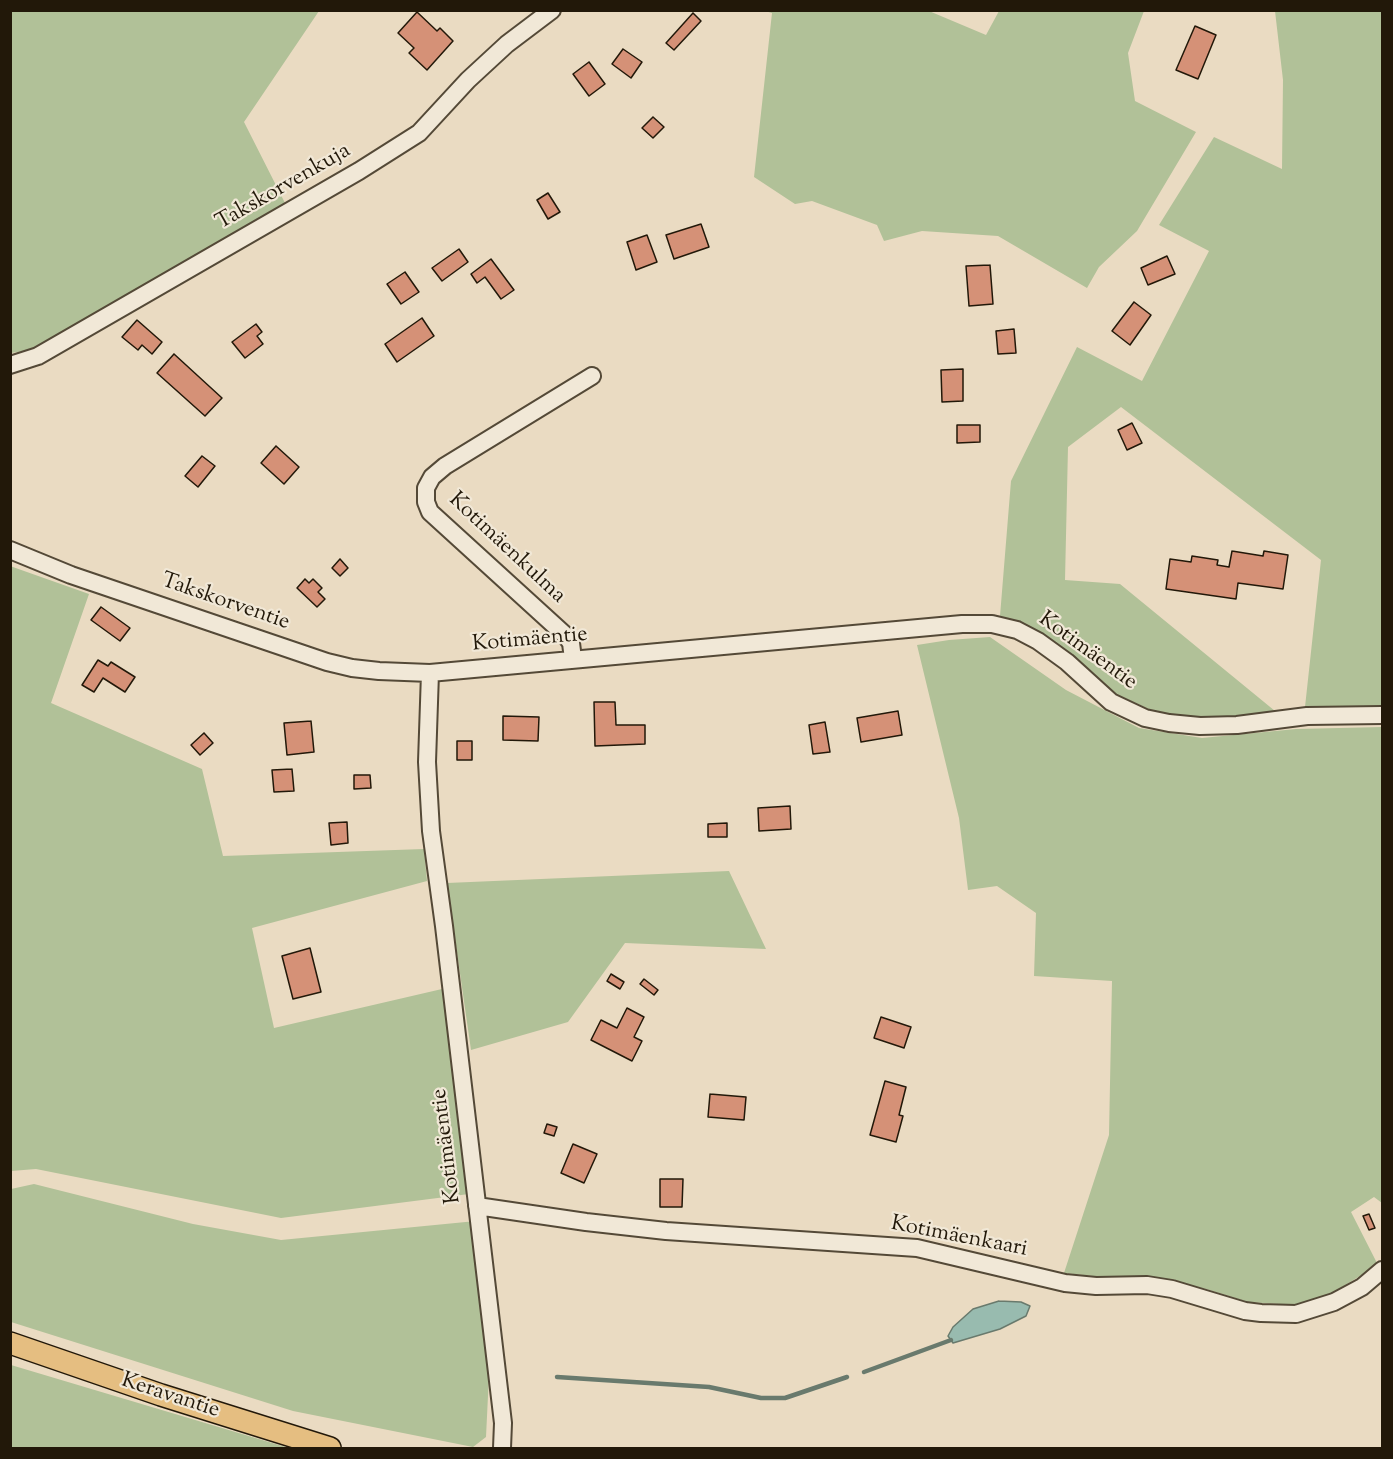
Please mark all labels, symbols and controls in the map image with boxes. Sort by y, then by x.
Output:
street label: Takskorvenkuja [212,139,356,237]
street label: Kotimäenkulma [442,488,570,610]
street label: Takskorventie [157,569,293,637]
street label: Kotimäentie [1032,607,1142,697]
street label: Kotimäentie [471,623,589,659]
street label: Kotimäentie [428,1087,468,1205]
street label: Kotimäenkaari [889,1212,1029,1264]
street label: Keravantie [118,1369,222,1425]

